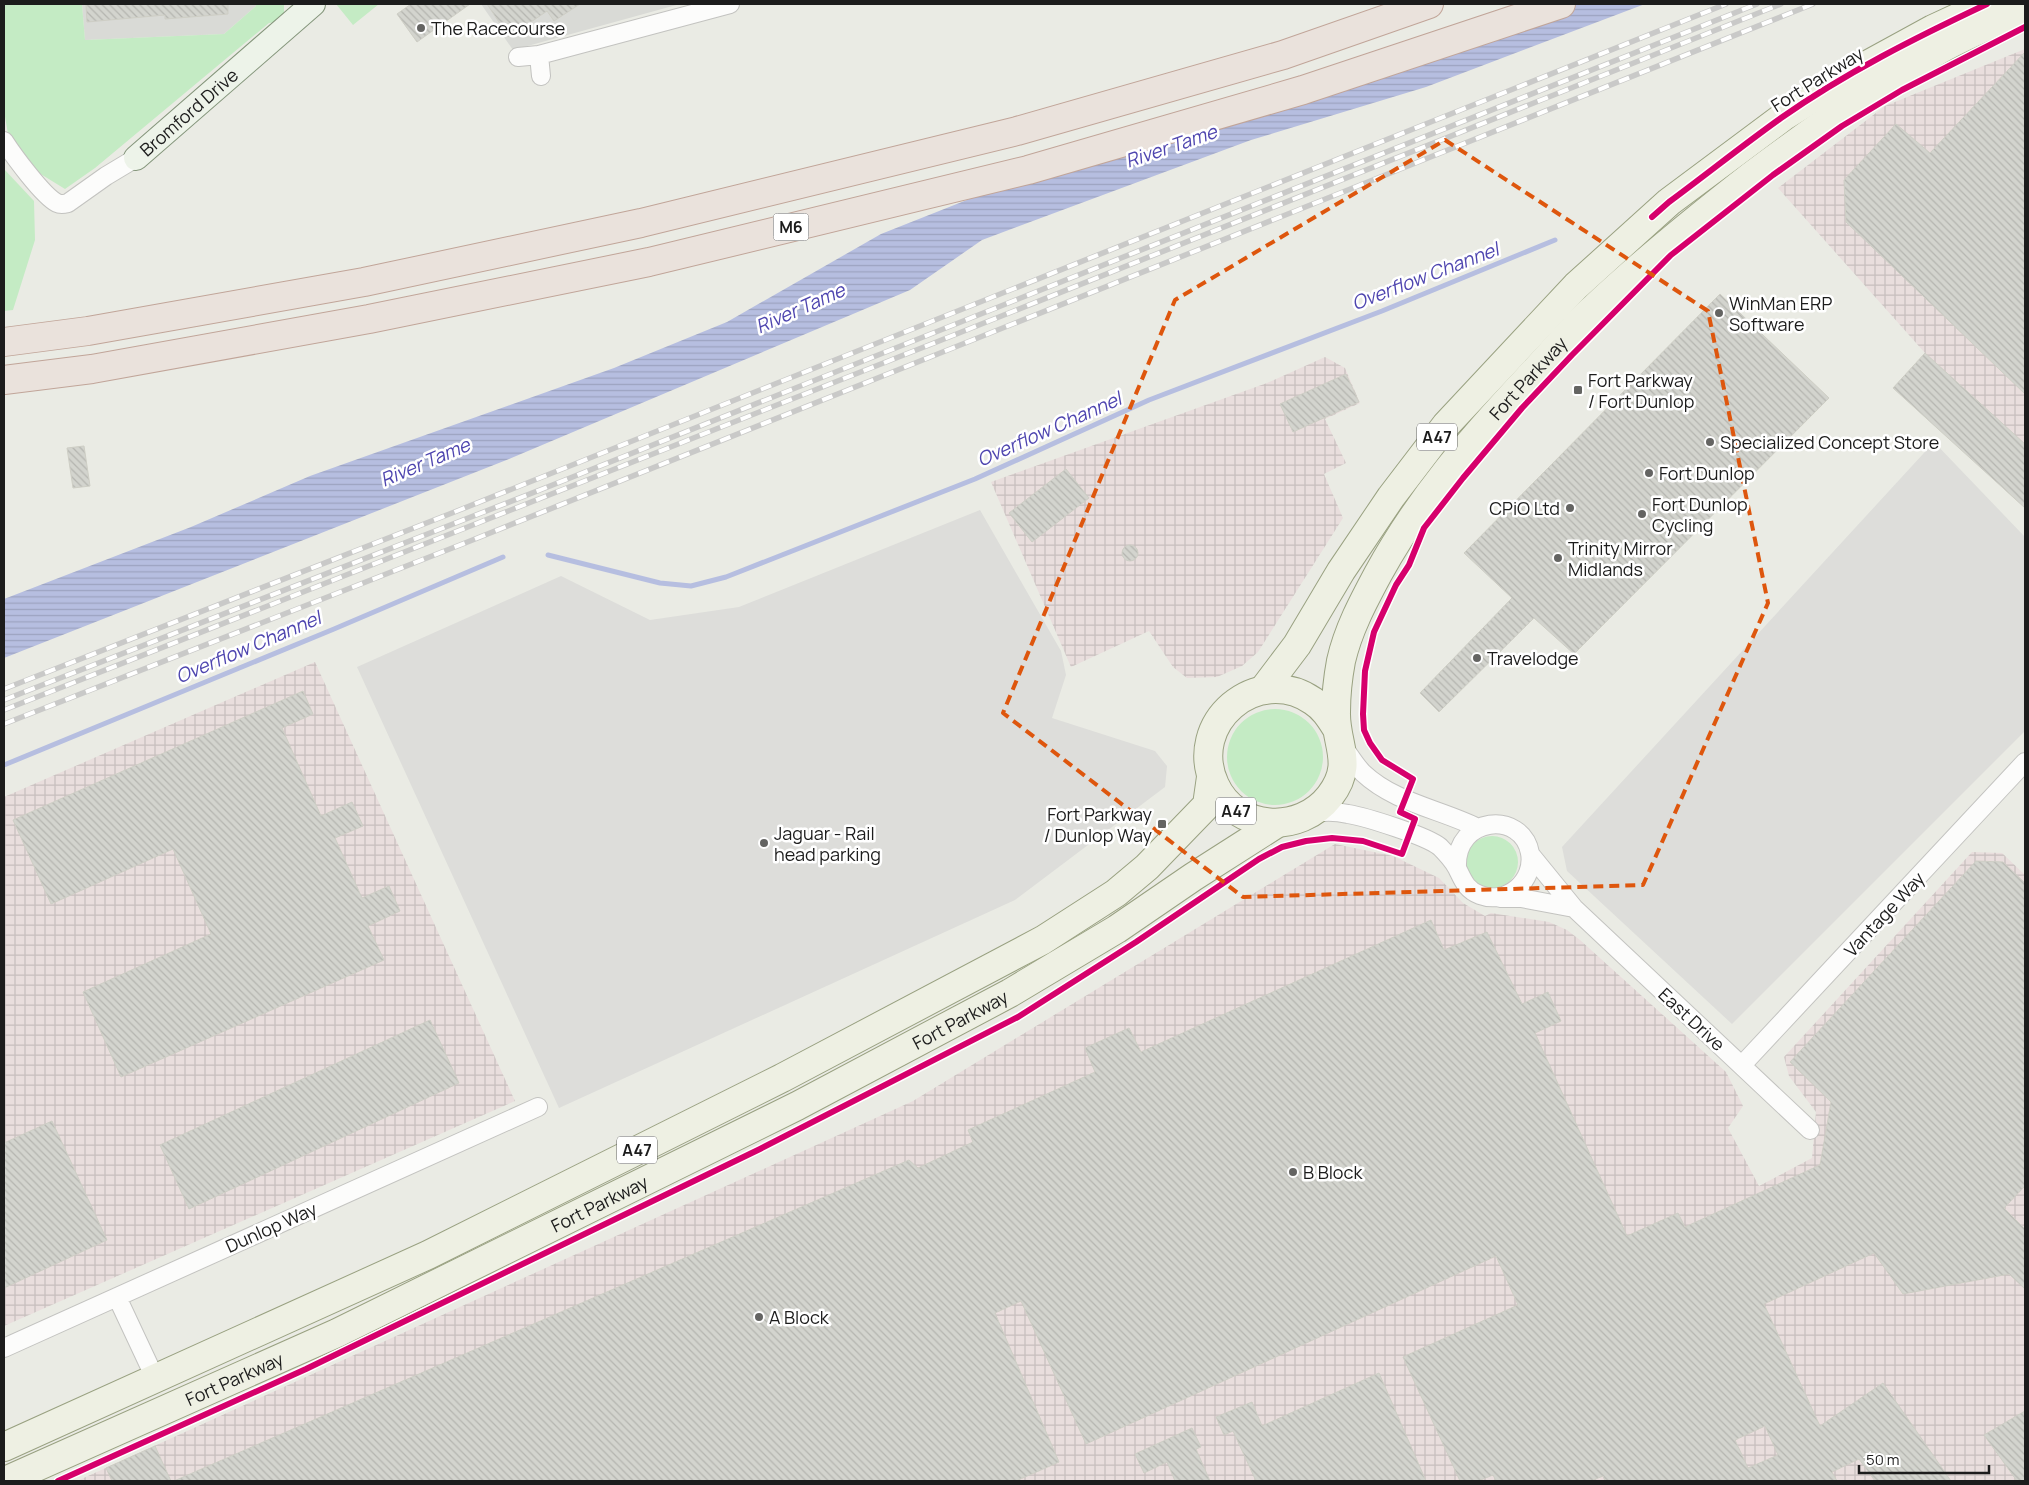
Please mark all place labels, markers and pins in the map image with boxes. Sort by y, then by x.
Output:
place label: The Racecourse [431,16,565,40]
marker: The Racecourse [415,22,427,34]
place label: WinMan ERP Software [1729,291,1832,336]
marker: WinMan ERP Software [1713,307,1725,319]
place label: Fort Parkway / Fort Dunlop [1588,368,1694,413]
marker: Fort Parkway / Fort Dunlop [1572,384,1584,396]
place label: Specialized Concept Store [1720,430,1939,454]
marker: Specialized Concept Store [1704,436,1716,448]
place label: Fort Dunlop [1659,461,1755,485]
marker: Fort Dunlop [1643,467,1655,479]
place label: Fort Dunlop Cycling [1652,492,1748,537]
place label: CPiO Ltd [1489,496,1560,520]
marker: CPiO Ltd [1564,502,1576,514]
marker: Fort Dunlop Cycling [1636,508,1648,520]
place label: Trinity Mirror Midlands [1568,536,1673,581]
marker: Trinity Mirror Midlands [1552,552,1564,564]
place label: Travelodge [1487,646,1579,670]
marker: Travelodge [1471,652,1483,664]
place label: Fort Parkway / Dunlop Way [1044,802,1153,847]
marker: Fort Parkway / Dunlop Way [1156,818,1168,830]
place label: Jaguar - Rail head parking [774,821,881,866]
marker: Jaguar - Rail head parking [758,837,770,849]
place label: B Block [1303,1160,1363,1184]
marker: B Block [1287,1166,1299,1178]
place label: A Block [769,1305,830,1329]
marker: A Block [753,1311,765,1323]

